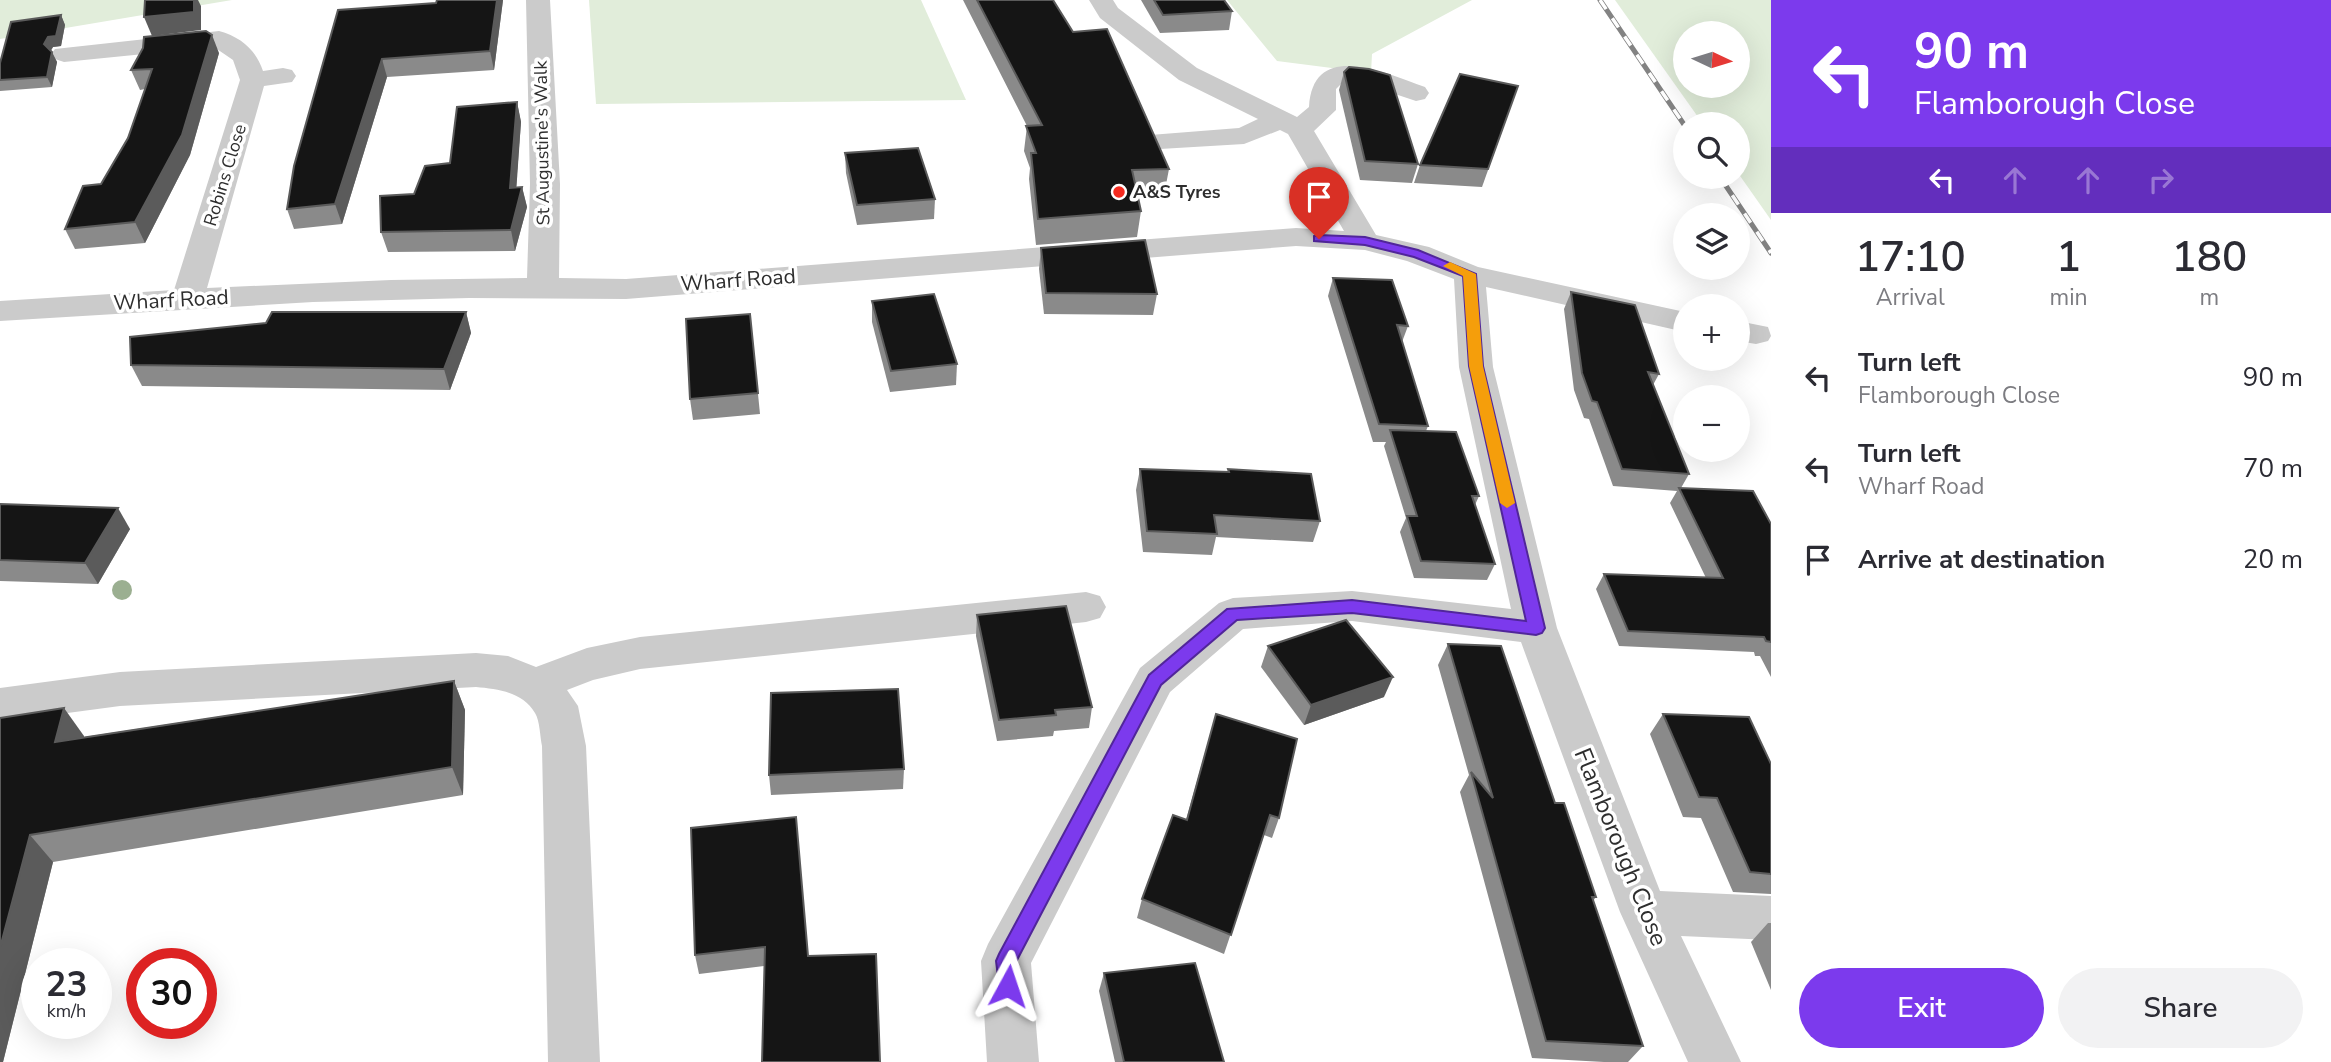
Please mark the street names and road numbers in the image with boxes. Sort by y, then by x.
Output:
street label: St Augustine's Walk [529,60,555,225]
street label: Robins Close [198,121,252,229]
street label: Wharf Road [679,262,797,298]
street label: Wharf Road [113,283,229,317]
street label: Flamborough Close [1567,743,1675,951]

